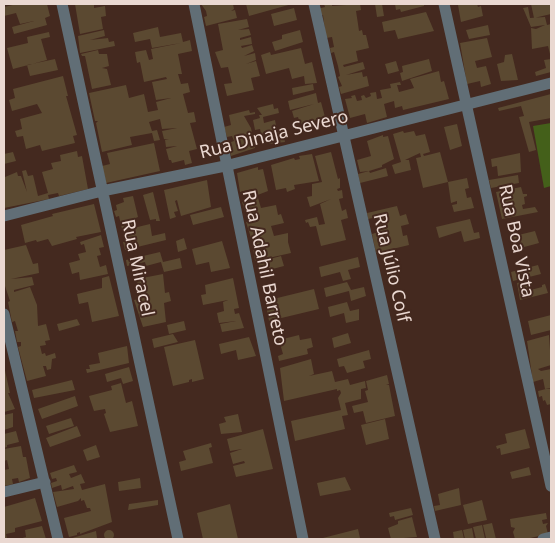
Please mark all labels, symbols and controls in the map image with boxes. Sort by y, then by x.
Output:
street label: Rua Dinaja Severo [197,106,351,164]
street label: Rua Boa Vista [493,182,539,300]
street label: Rua Adahil Barreto [237,188,291,348]
street label: Rua Júlio Colf [368,211,414,325]
street label: Rua Miracel [116,217,158,319]

